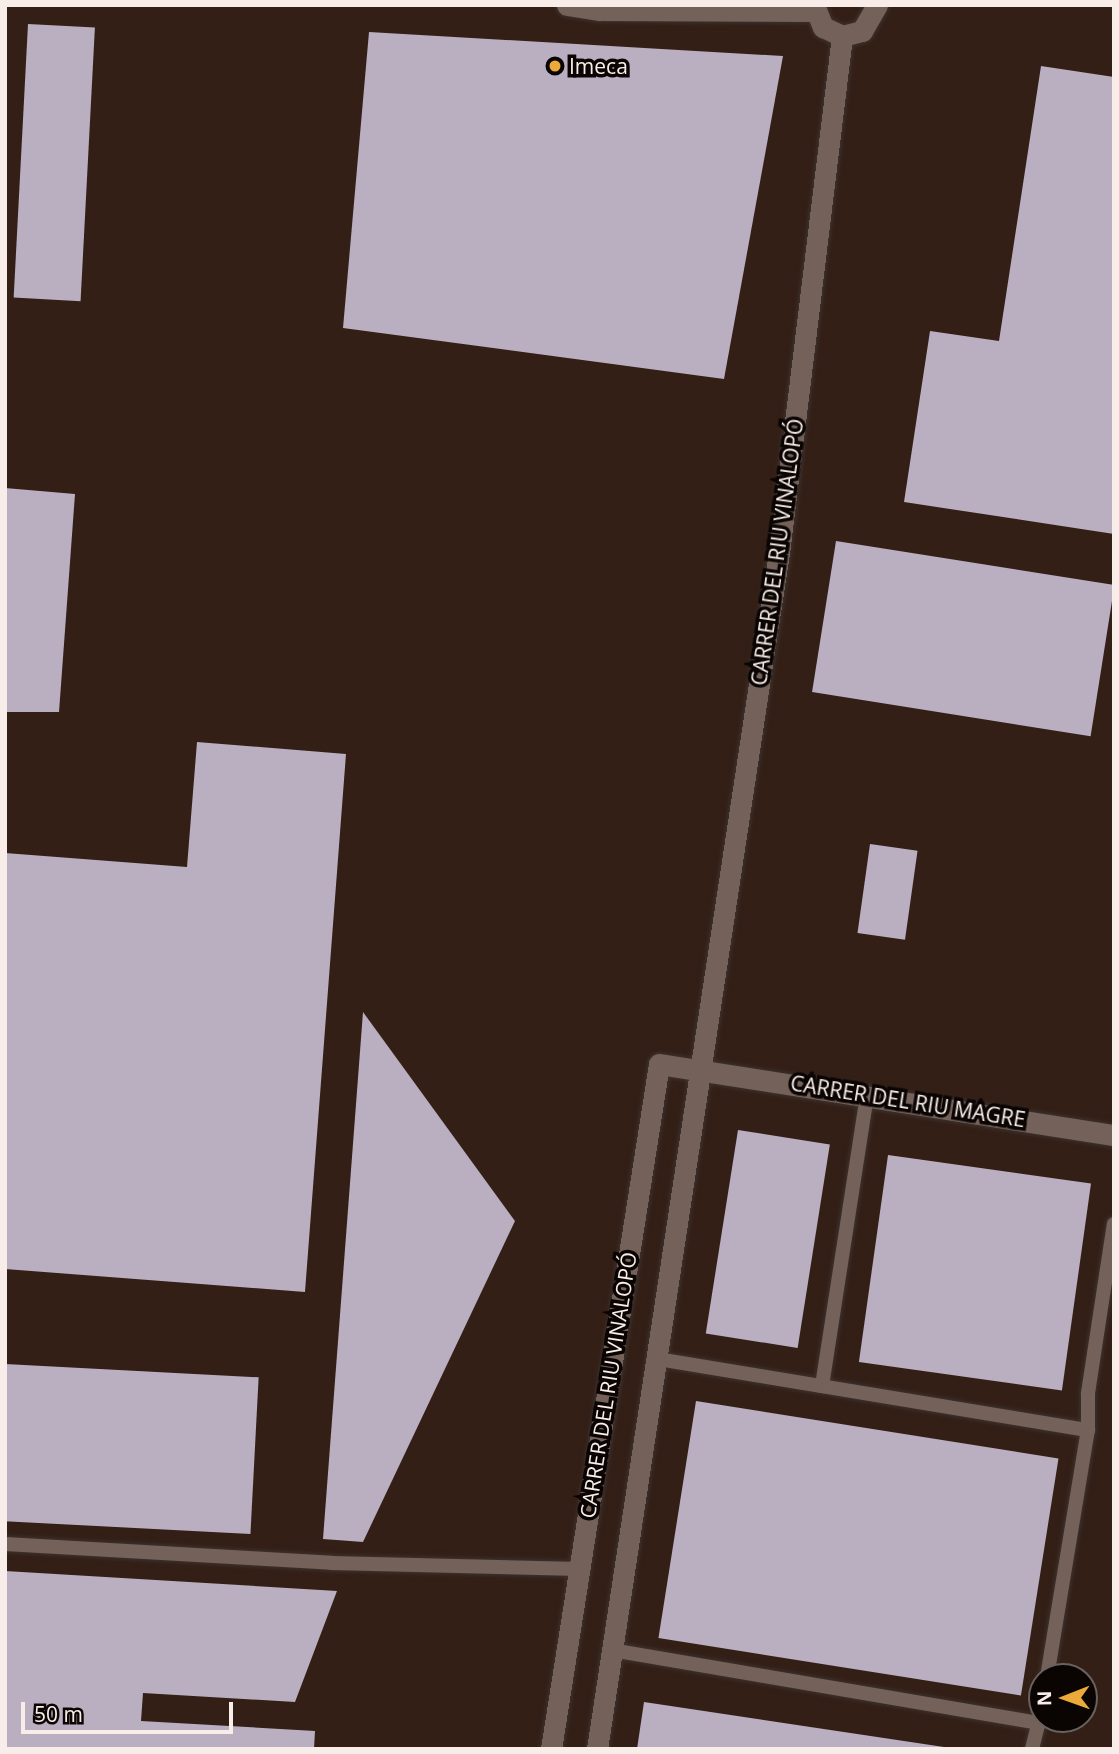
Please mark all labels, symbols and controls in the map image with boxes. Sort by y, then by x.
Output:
place label: Imeca [569,53,628,79]
marker: Imeca [547,58,563,74]
street label: CARRER DEL RIU VINALOPÓ [746,417,808,687]
street label: CARRER DEL RIU MAGRE [789,1070,1027,1132]
street label: CARRER DEL RIU VINALOPÓ [575,1250,641,1520]
north arrow [1028,1663,1098,1733]
scale bar [24,1688,236,1732]
text: N [1031,1690,1057,1706]
text: 50 m [34,1700,83,1728]

